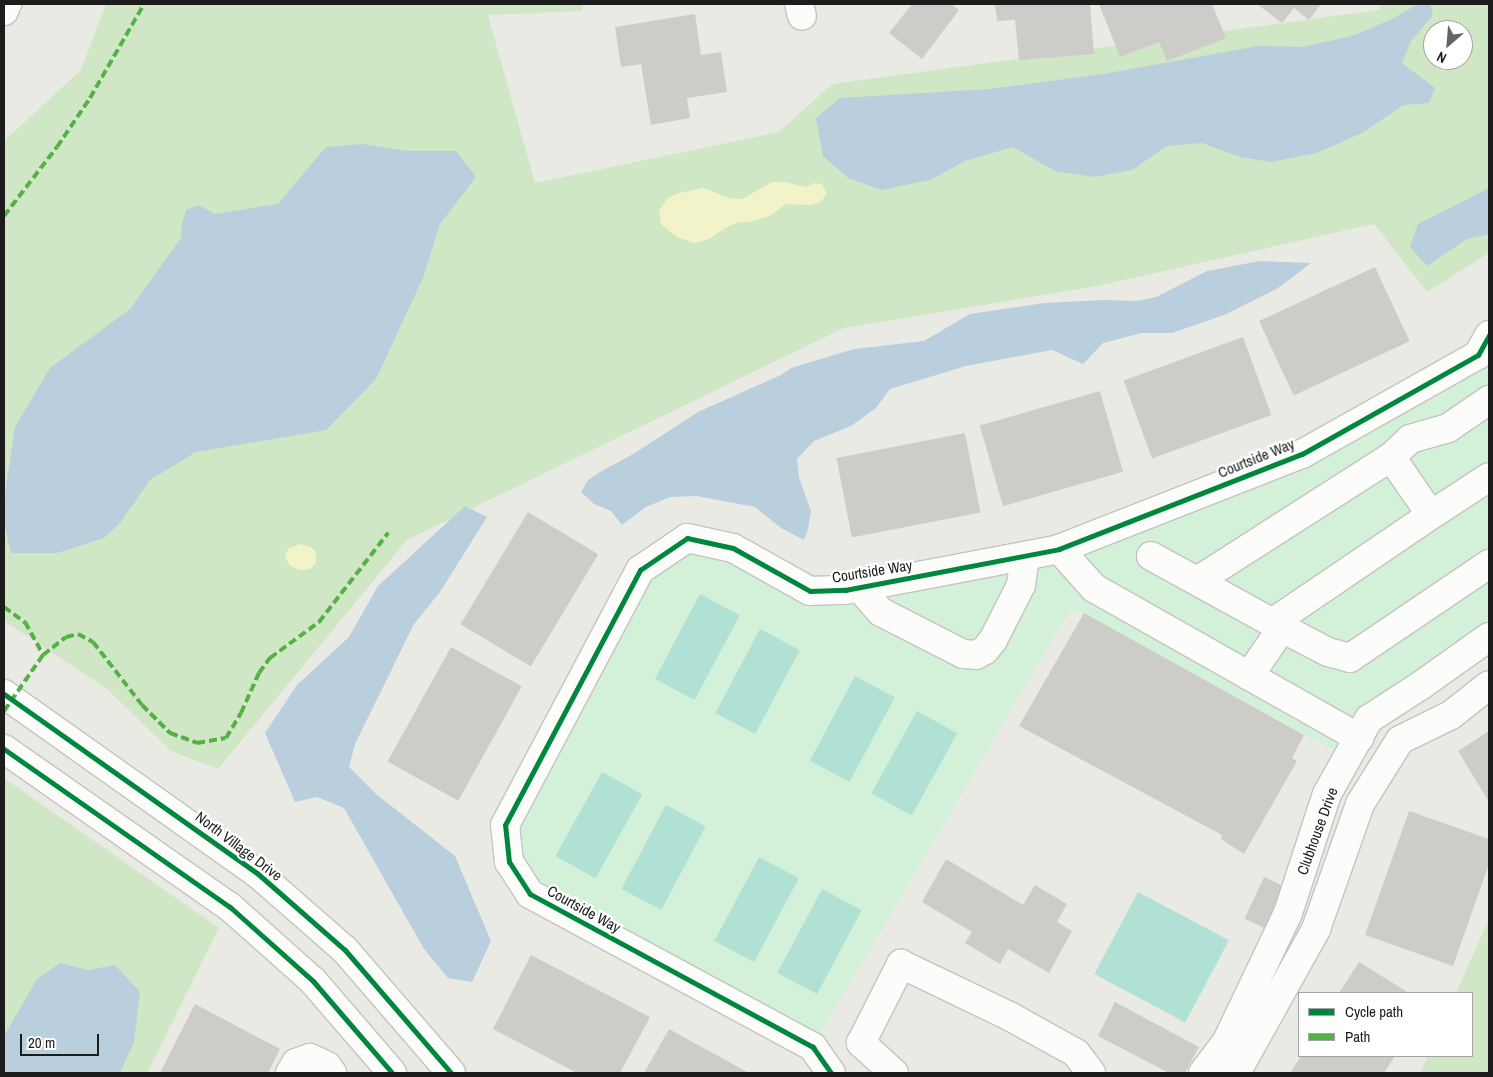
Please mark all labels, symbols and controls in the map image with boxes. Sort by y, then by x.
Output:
north arrow [1423,20,1473,70]
text: N [1434,48,1449,67]
street label: Courtside Way [1215,435,1297,481]
street label: Courtside Way [831,556,913,586]
street label: Clubhouse Drive [1293,785,1341,877]
street label: North Village Drive [192,808,286,884]
street label: Courtside Way [544,882,624,936]
legend [1298,992,1473,1057]
text: Cycle path [1345,1001,1403,1022]
scale bar [22,1024,101,1056]
text: Path [1345,1026,1370,1047]
text: 20 m [28,1032,55,1053]

